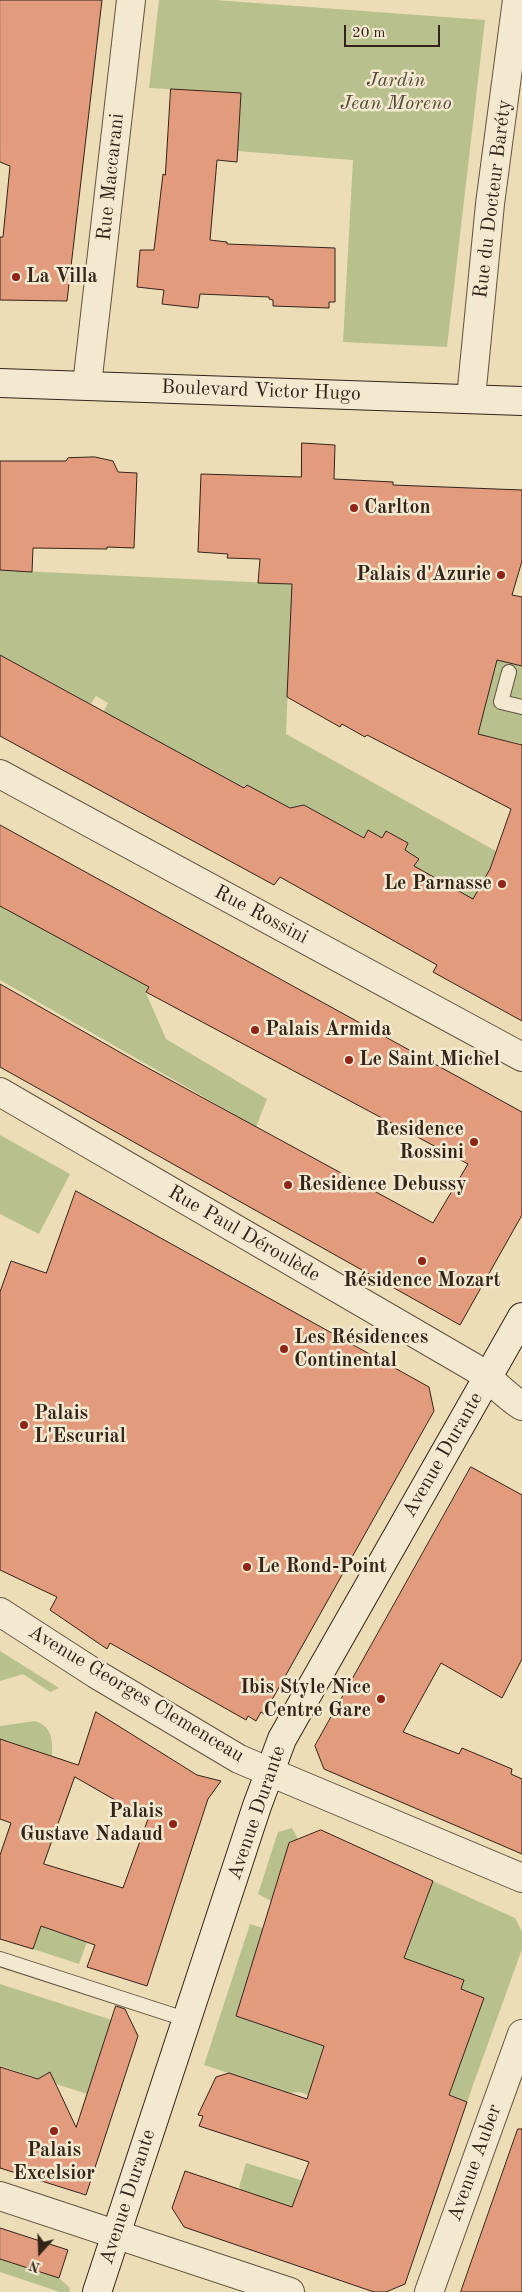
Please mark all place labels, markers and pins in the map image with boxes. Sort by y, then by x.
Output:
place label: La Villa [26,265,98,289]
marker: La Villa [10,271,22,283]
place label: Carlton [364,496,431,520]
marker: Carlton [348,502,360,514]
place label: Palais d'Azurie [356,563,491,587]
marker: Palais d'Azurie [495,569,507,581]
place label: Le Parnasse [384,872,492,896]
marker: Le Parnasse [496,878,508,890]
place label: Palais Armida [265,1018,391,1042]
marker: Palais Armida [249,1024,261,1036]
place label: Le Saint Michel [359,1048,500,1072]
marker: Le Saint Michel [343,1054,355,1066]
place label: Residence Rossini [375,1118,464,1165]
marker: Residence Rossini [468,1136,480,1148]
place label: Residence Debussy [298,1173,467,1197]
marker: Residence Debussy [282,1179,294,1191]
marker: Résidence Mozart [416,1255,428,1267]
place label: Résidence Mozart [343,1269,501,1293]
place label: Les Résidences Continental [294,1326,428,1373]
marker: Les Résidences Continental [278,1343,290,1355]
place label: Palais L'Escurial [34,1402,126,1449]
marker: Palais L'Escurial [18,1419,30,1431]
place label: Le Rond-Point [257,1555,387,1579]
marker: Le Rond-Point [241,1561,253,1573]
place label: Ibis Style Nice Centre Gare [240,1676,371,1723]
marker: Ibis Style Nice Centre Gare [375,1693,387,1705]
place label: Palais Gustave Nadaud [20,1800,163,1847]
marker: Palais Gustave Nadaud [167,1818,179,1830]
marker: Palais Excelsior [48,2125,60,2137]
place label: Palais Excelsior [13,2139,95,2186]

